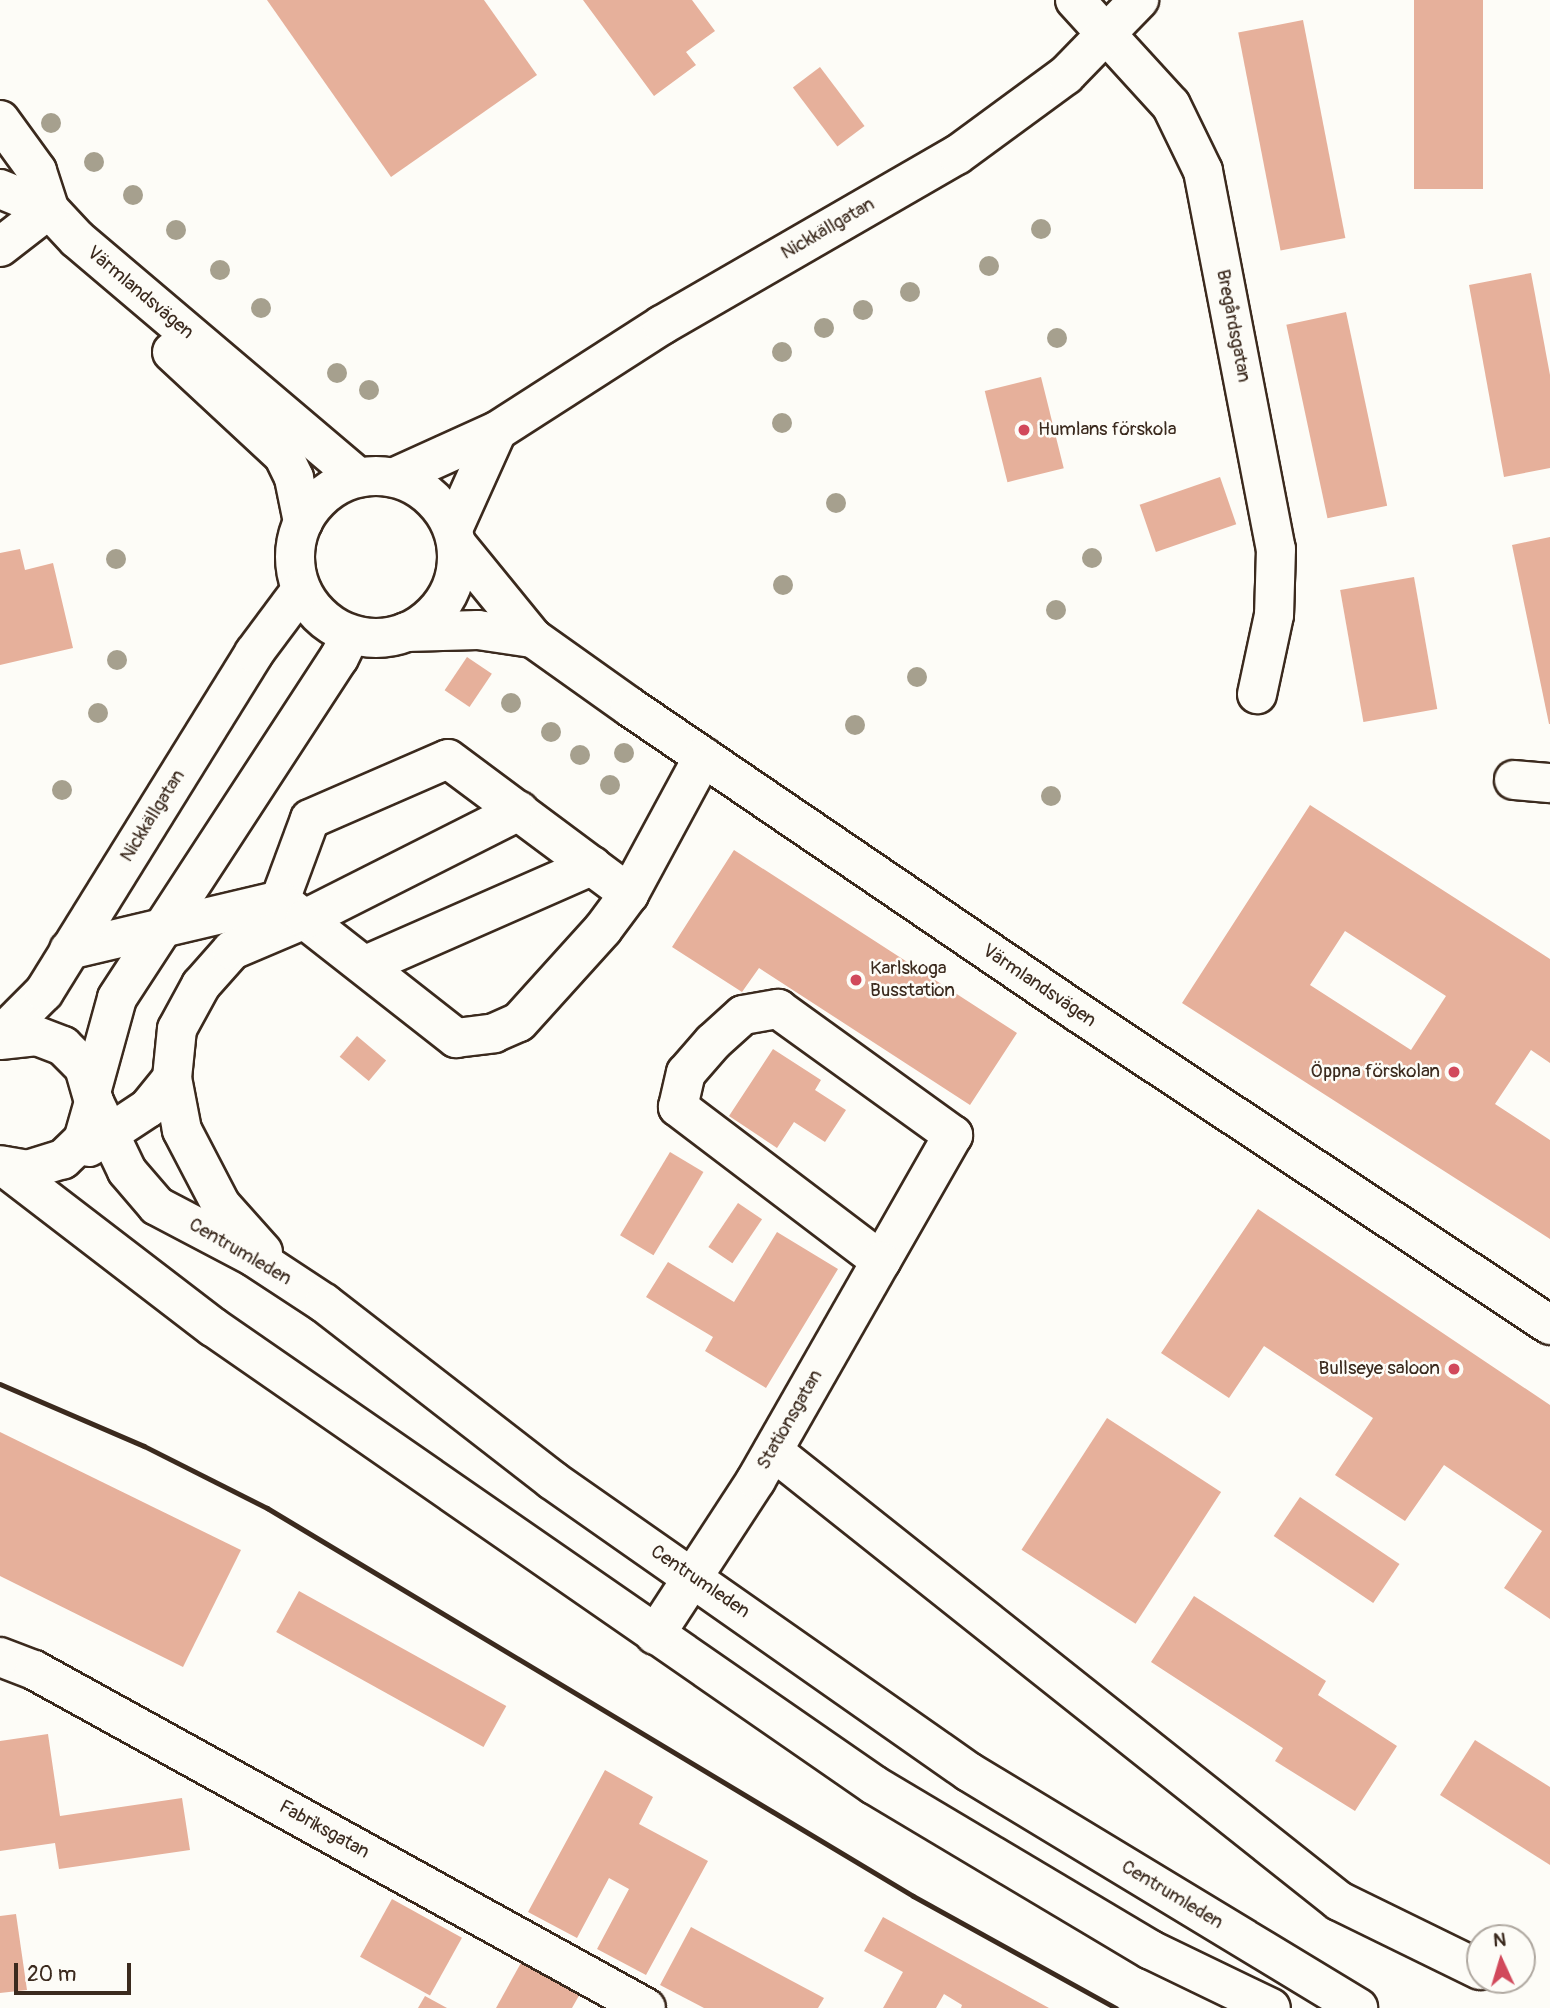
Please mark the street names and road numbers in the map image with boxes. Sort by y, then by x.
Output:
street label: Nickkällgatan [777,193,879,265]
street label: Värmlandsvägen [82,242,198,344]
street label: Bregårdsgatan [1211,268,1255,384]
street label: Nickkällgatan [116,766,190,866]
street label: Värmlandsvägen [978,940,1100,1032]
street label: Centrumleden [185,1213,295,1291]
street label: Stationsgatan [752,1366,828,1474]
street label: Centrumleden [646,1540,754,1624]
street label: Fabriksgatan [275,1796,373,1864]
street label: Centrumleden [1117,1856,1227,1934]

